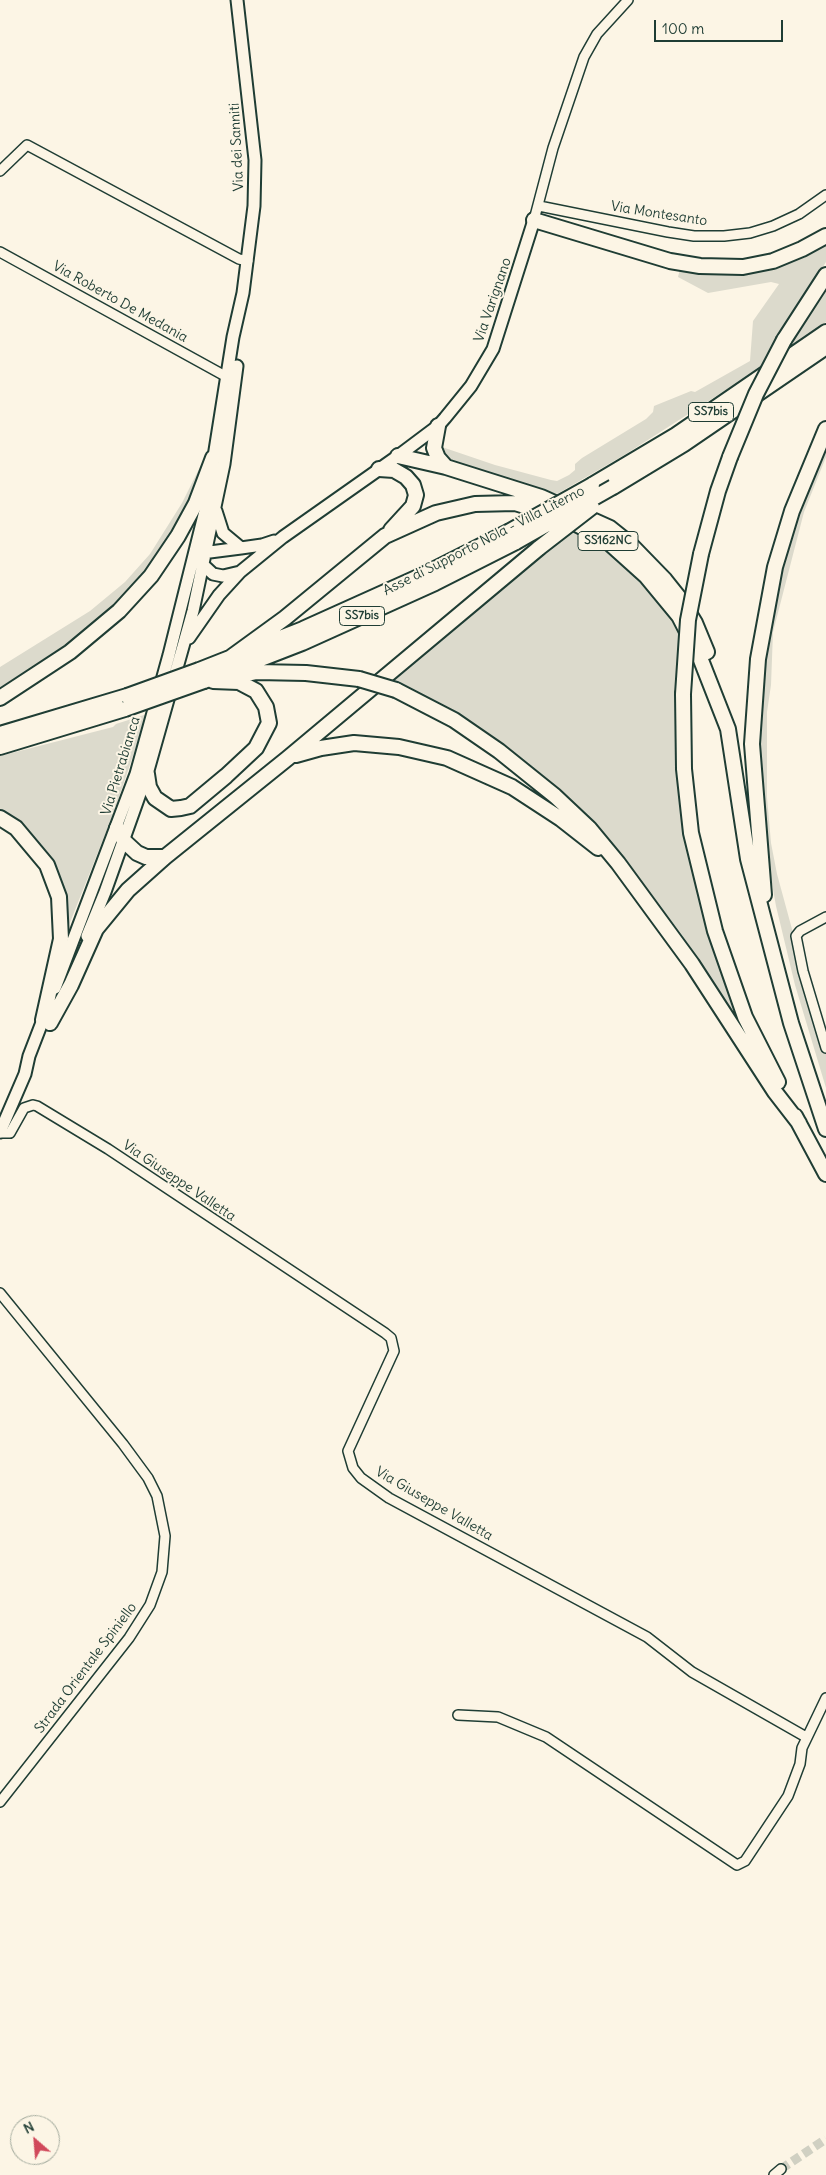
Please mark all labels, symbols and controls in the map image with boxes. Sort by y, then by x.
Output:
scale bar [656,10,785,42]
text: 100 m [662,19,704,38]
street label: Via dei Sanniti [226,102,248,192]
street label: Via Montesanto [610,198,708,230]
street label: Via Varignano [471,256,515,344]
street label: Via Roberto De Medania [50,258,190,346]
road number: SS7bis [688,402,734,422]
street label: Asse di Supporto Nola - Villa Literno [380,483,588,599]
road number: SS162NC [578,532,638,550]
road number: SS7bis [340,606,384,626]
street label: Via Pietrabianca [98,715,144,817]
street label: Via Giuseppe Valletta [119,1137,239,1225]
street label: Via Giuseppe Valletta [372,1464,496,1544]
street label: Strada Orientale Spiniello [31,1599,141,1737]
north arrow [10,2115,60,2165]
text: N [20,2117,37,2138]

